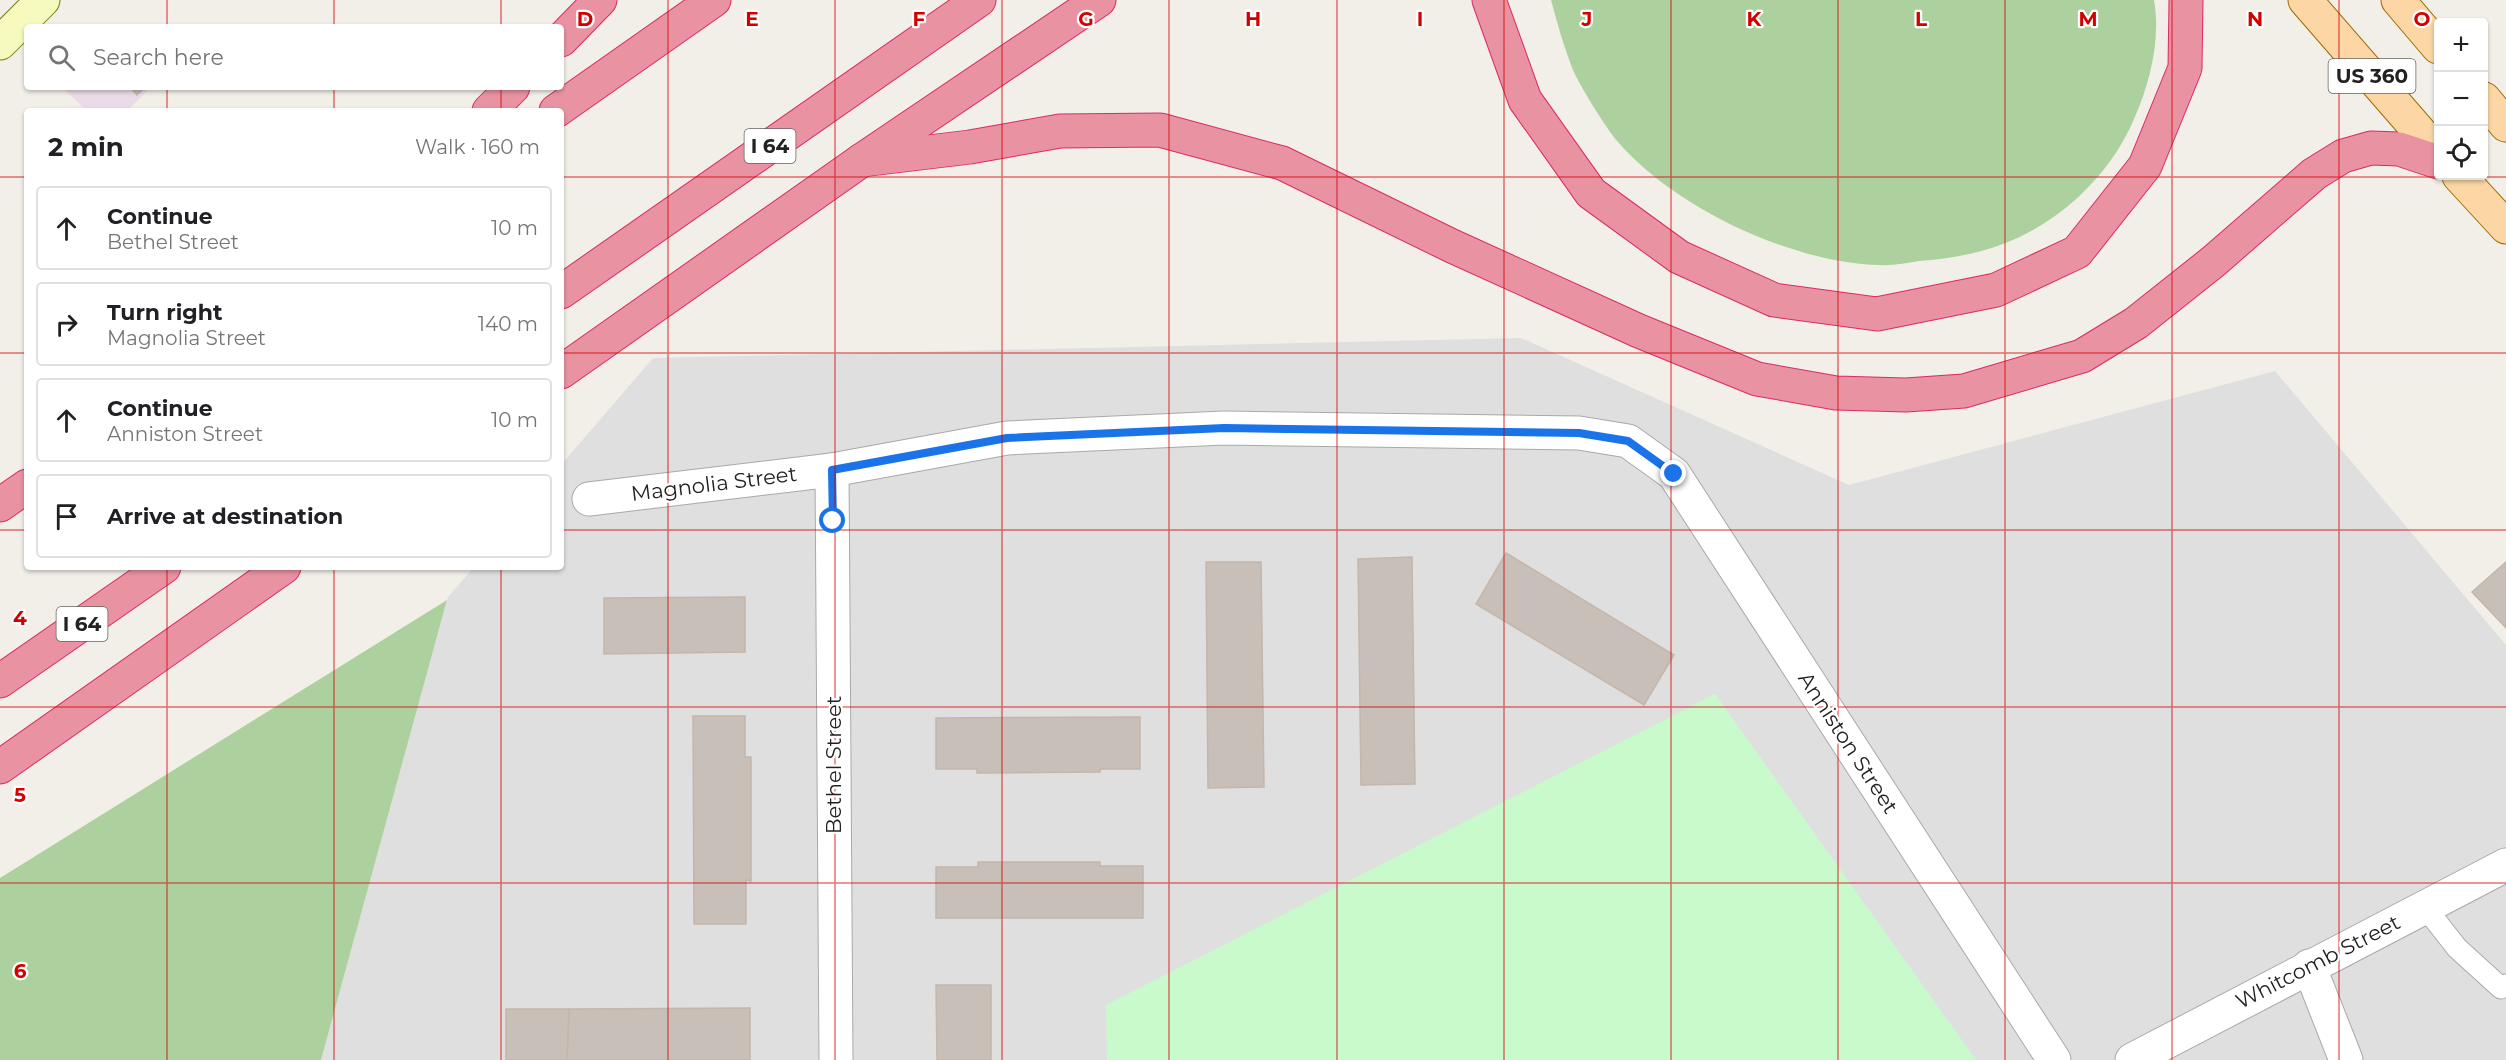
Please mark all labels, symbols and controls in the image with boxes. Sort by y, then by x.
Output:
text: D [577,7,593,31]
text: E [745,7,759,31]
text: F [913,7,926,31]
text: G [1078,7,1094,31]
text: H [1245,7,1261,31]
text: I [1417,7,1423,31]
text: J [1581,7,1592,31]
text: K [1747,7,1763,31]
text: L [1915,7,1927,31]
text: M [2078,7,2098,31]
text: N [2247,7,2263,31]
text: O [2414,7,2431,31]
map controls [2434,18,2488,180]
button: + [2434,18,2488,72]
search box [24,24,564,90]
icon: search [45,41,78,74]
text: Search here [93,44,224,71]
road number: US 360 [2328,59,2416,93]
button: − [2434,72,2488,126]
button: locate [2434,126,2488,180]
road number: I 64 [744,129,796,163]
text: 2 min [48,131,124,163]
text: Walk · 160 m [415,135,540,159]
text: Continue [107,203,213,230]
icon: ahead [50,212,83,245]
text: 10 m [491,216,538,240]
text: Bethel Street [107,230,239,254]
text: Turn right [107,299,222,326]
icon: right [50,308,83,341]
text: 140 m [478,312,538,336]
text: Magnolia Street [107,326,266,350]
text: Continue [107,395,213,422]
icon: ahead [50,404,83,437]
text: 10 m [491,408,538,432]
text: Anniston Street [107,422,263,446]
route end [1660,460,1686,486]
street label: Magnolia Street [630,461,798,506]
icon: arrive [50,500,83,533]
text: Arrive at destination [107,503,343,530]
route start [819,507,845,533]
text: 4 [13,606,27,630]
road number: I 64 [56,607,107,641]
street label: Anniston Street [1793,667,1904,818]
street label: Bethel Street [821,696,846,834]
text: 5 [14,783,26,807]
street label: Whitcomb Street [2231,909,2404,1014]
text: 6 [14,959,27,983]

